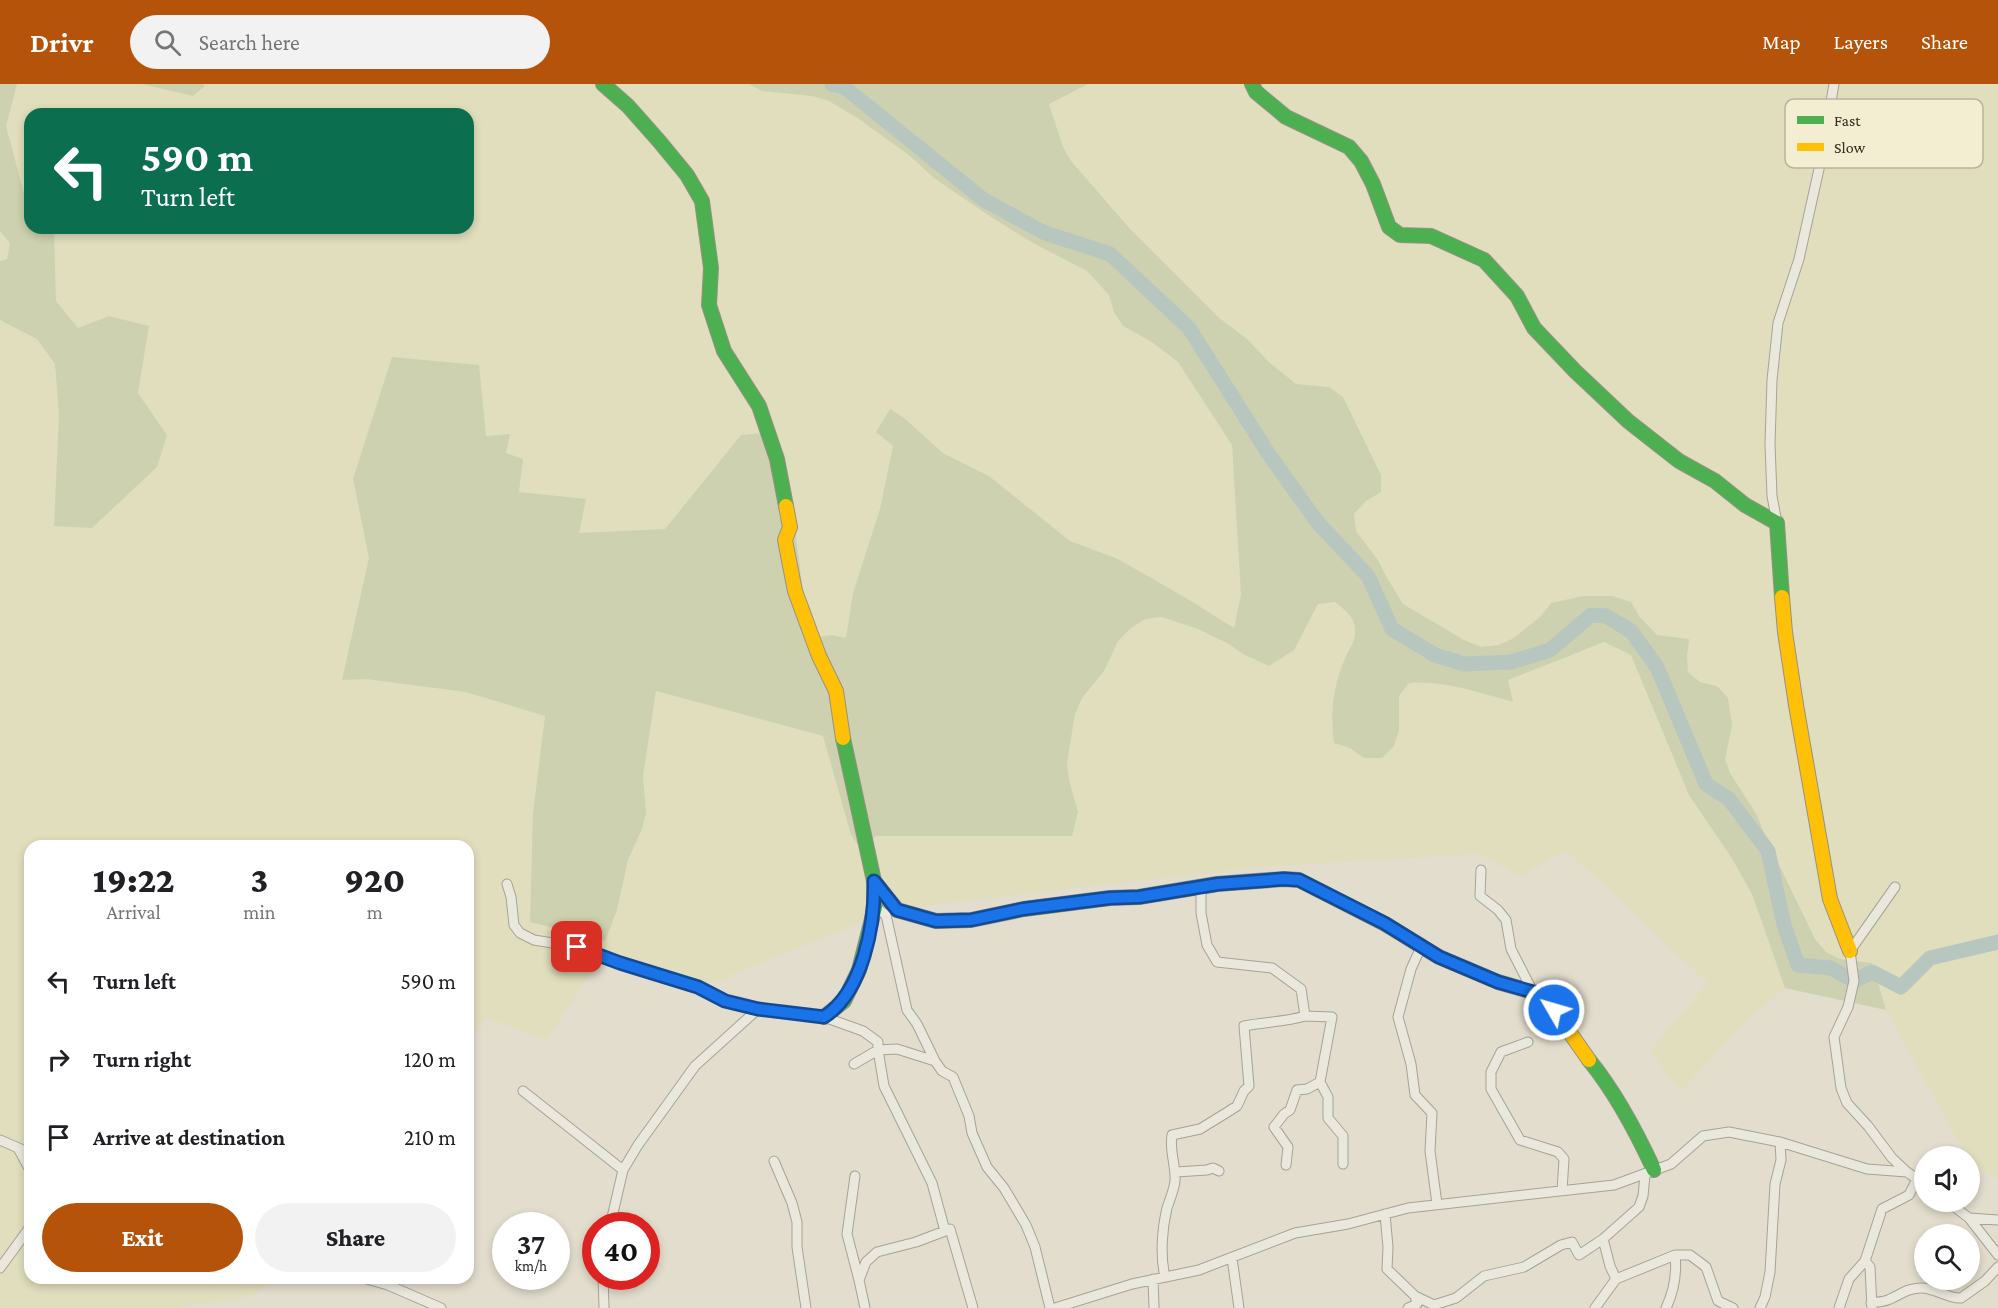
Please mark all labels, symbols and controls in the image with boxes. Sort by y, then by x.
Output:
search box [130,15,550,69]
icon: search [151,26,184,59]
text: Drivr [30,27,94,58]
text: Search here [199,30,300,55]
text: Map [1762,30,1801,54]
text: Layers [1834,30,1888,54]
text: Share [1921,30,1968,54]
legend [1785,99,1983,168]
text: Fast [1834,112,1861,129]
icon: left [42,132,120,210]
text: 590 m [141,133,253,180]
text: Slow [1834,139,1866,156]
text: Turn left [141,182,235,212]
text: 19:22 [93,860,175,900]
text: 3 [250,860,268,900]
text: 920 [344,860,405,900]
text: Arrival [106,901,161,923]
text: min [243,901,275,923]
text: m [367,901,383,923]
pin [551,921,602,972]
icon: arrive [560,930,593,963]
icon: left [42,965,75,998]
text: Turn left [93,969,176,994]
text: 590 m [401,969,456,994]
position arrow [1522,978,1586,1042]
icon: right [42,1043,75,1076]
text: Turn right [93,1047,191,1072]
text: 120 m [404,1047,456,1072]
icon: arrive [42,1121,75,1154]
text: Arrive at destination [93,1125,285,1150]
text: 210 m [404,1125,456,1150]
map controls [1914,1146,1980,1290]
button: sound [1914,1146,1980,1212]
button: Exit [42,1203,243,1272]
button: Share [255,1203,456,1272]
speed limit sign: 40 [582,1212,660,1290]
button: search [1914,1224,1980,1290]
text: 37 [517,1227,545,1260]
text: km/h [515,1258,547,1274]

